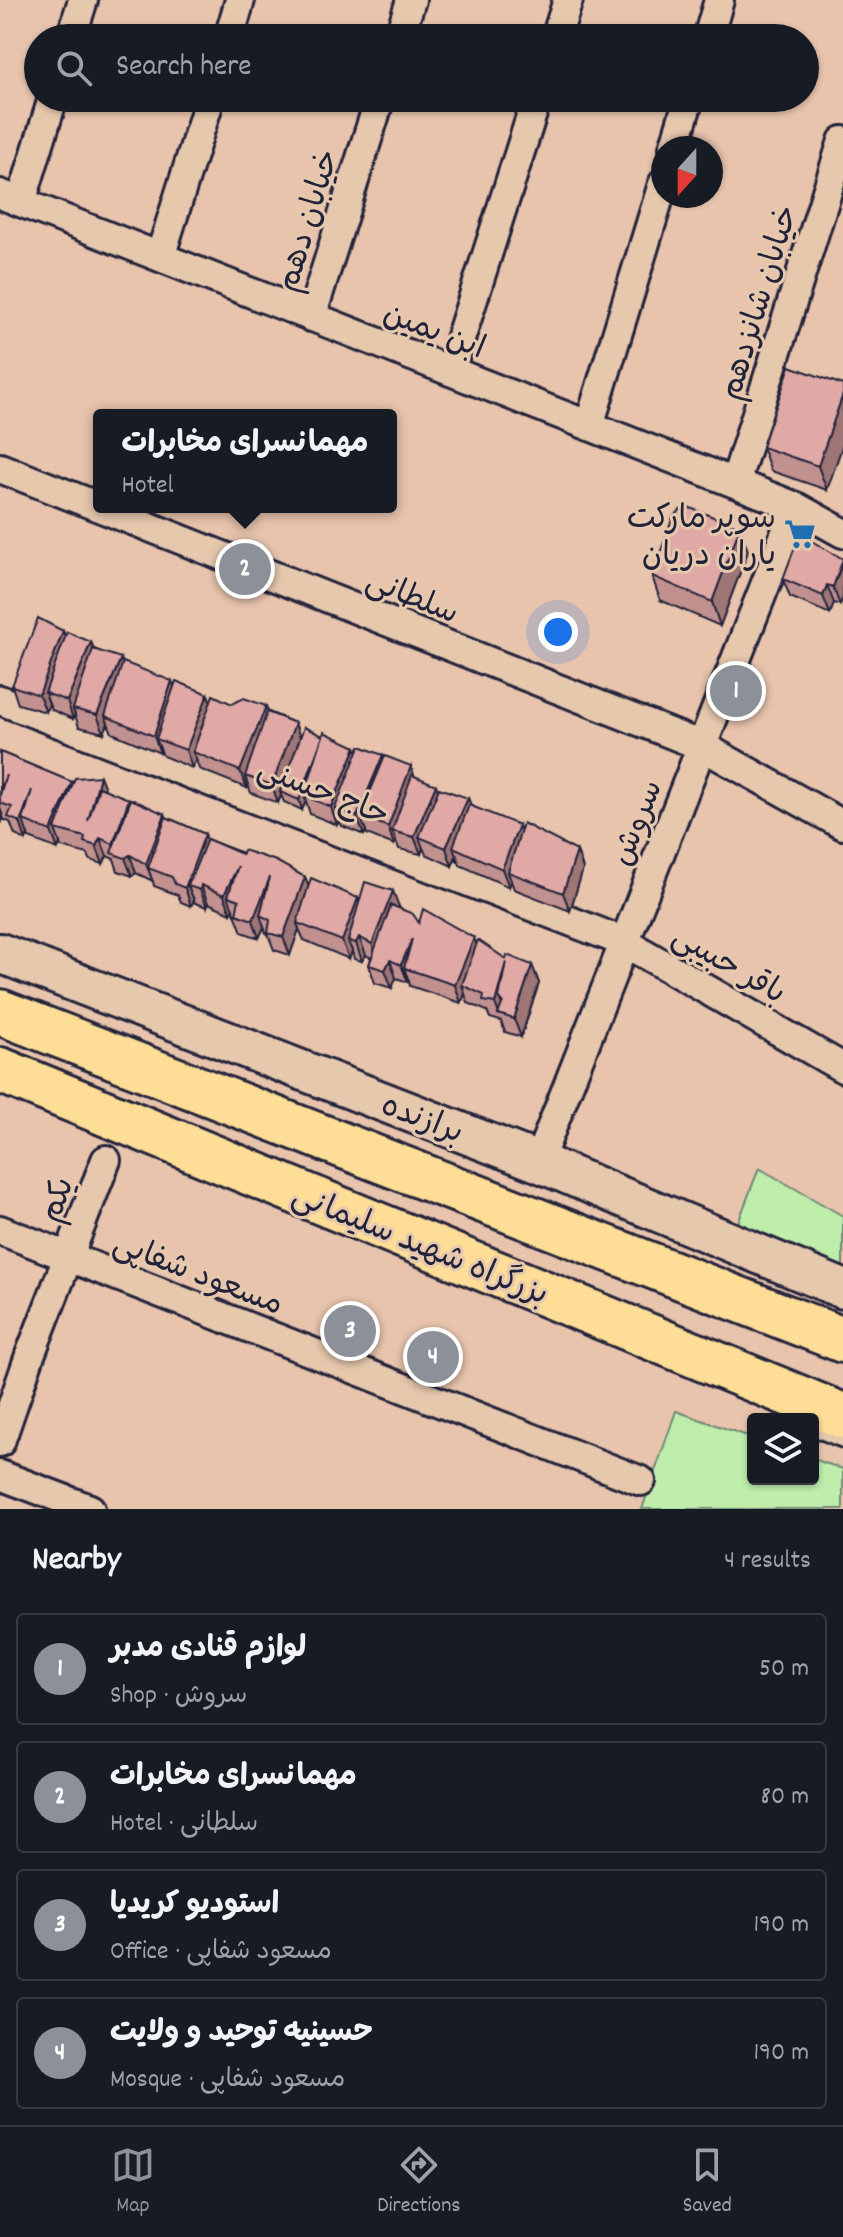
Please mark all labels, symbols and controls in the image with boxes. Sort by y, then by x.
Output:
search box [24,24,819,112]
icon: search [52,46,96,90]
text: Search here [116,47,252,90]
north arrow [651,136,723,208]
street label: خیابان دهم [267,144,354,298]
street label: خیابان شانزدهم [710,200,813,407]
street label: ابن یمین [376,293,491,374]
popup [93,409,397,513]
text: مهمانسرای مخابرات [122,424,368,467]
text: Hotel [122,468,174,505]
place label: سوپر مارکت یاران دریان [627,498,776,581]
supermarket icon: سوپر مارکت یاران دریان [783,517,817,551]
pin: 2 [219,539,271,599]
street label: سلطانی [358,560,464,639]
your location [538,612,578,652]
pin: 1 [710,661,762,721]
street label: حاج حسنی [250,749,395,841]
street label: سروش [602,774,678,874]
street label: باقر حبیبی [662,916,793,1018]
street label: برازنده [373,1085,469,1158]
street label: یکم [30,1171,89,1230]
street label: بزرگراه شهید سلیمانی [284,1175,554,1320]
street label: مسعود شفاپی [105,1223,289,1330]
pin: 3 [324,1301,376,1361]
pin: 4 [407,1327,459,1387]
map controls [747,1413,819,1485]
button: layers [747,1413,819,1485]
text: Nearby [32,1537,121,1586]
text: 4 results [724,1543,811,1580]
text: لوازم قنادى مدبر [110,1629,306,1672]
text: 1 [57,1651,63,1688]
text: 50 m [759,1651,809,1688]
text: Shop · سروش [110,1678,247,1715]
text: مهمانسرای مخابرات [110,1757,357,1800]
text: 2 [54,1779,66,1816]
text: 80 m [761,1779,809,1816]
text: Hotel · سلطانی [110,1806,258,1843]
text: استودیو کریدیا [110,1885,279,1928]
text: 3 [54,1907,66,1944]
text: 190 m [753,1907,809,1944]
text: Office · مسعود شفاپی [110,1934,332,1971]
text: حسینیه توحید و ولایت [110,2013,373,2056]
text: 4 [55,2035,65,2072]
text: 190 m [753,2035,809,2072]
text: Mosque · مسعود شفاپی [110,2062,345,2099]
tab: Map [111,2143,155,2222]
tab: Directions [377,2143,461,2222]
tab: Saved [683,2143,732,2222]

